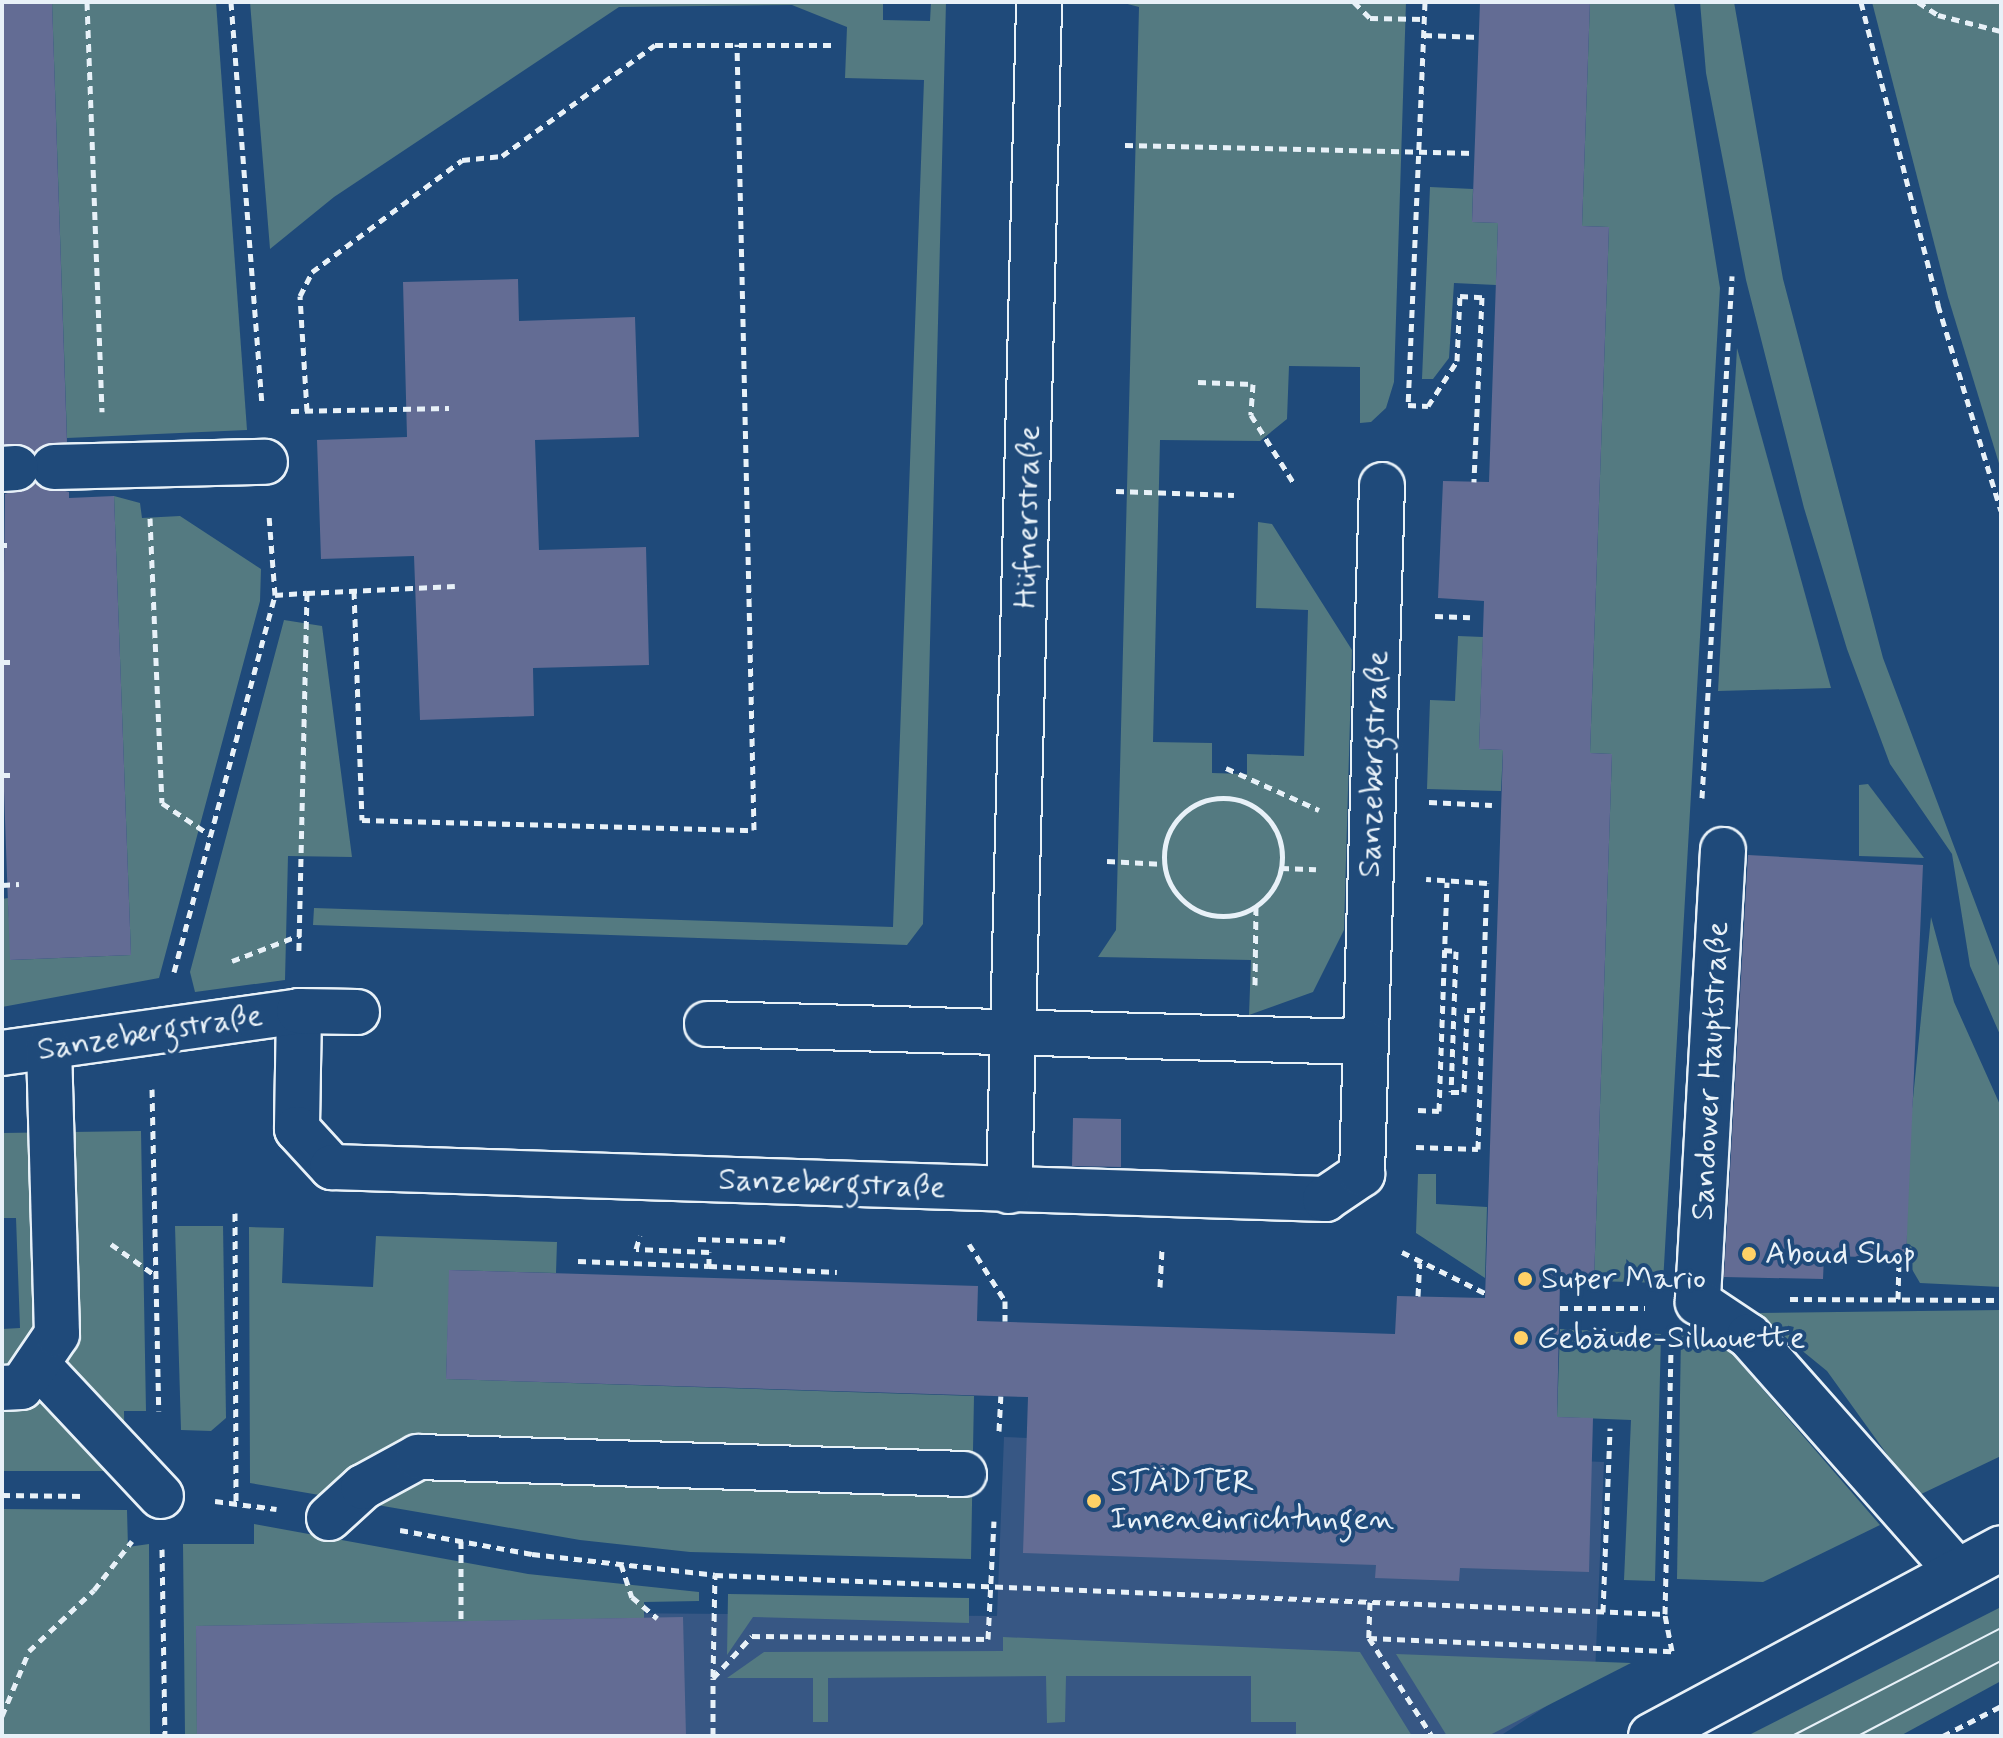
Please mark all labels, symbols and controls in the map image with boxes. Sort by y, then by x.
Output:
street label: Hüfnerstraße [1007,425,1049,609]
street label: Sanzebergstraße [1351,650,1397,878]
street label: Sandower Hauptstraße [1684,918,1738,1224]
street label: Sanzebergstraße [35,996,265,1070]
street label: Sanzebergstraße [718,1161,946,1207]
place label: Aboud Shop [1765,1235,1916,1273]
marker: Aboud Shop [1740,1245,1758,1263]
place label: Super Mario [1541,1260,1703,1298]
marker: Super Mario [1516,1270,1534,1288]
place label: Gebäude-Silhouette [1537,1319,1805,1357]
marker: Gebäude-Silhouette [1512,1329,1530,1347]
place label: STÄDTER Inneneinrichtungen [1110,1464,1394,1539]
marker: STÄDTER Inneneinrichtungen [1085,1492,1103,1510]

